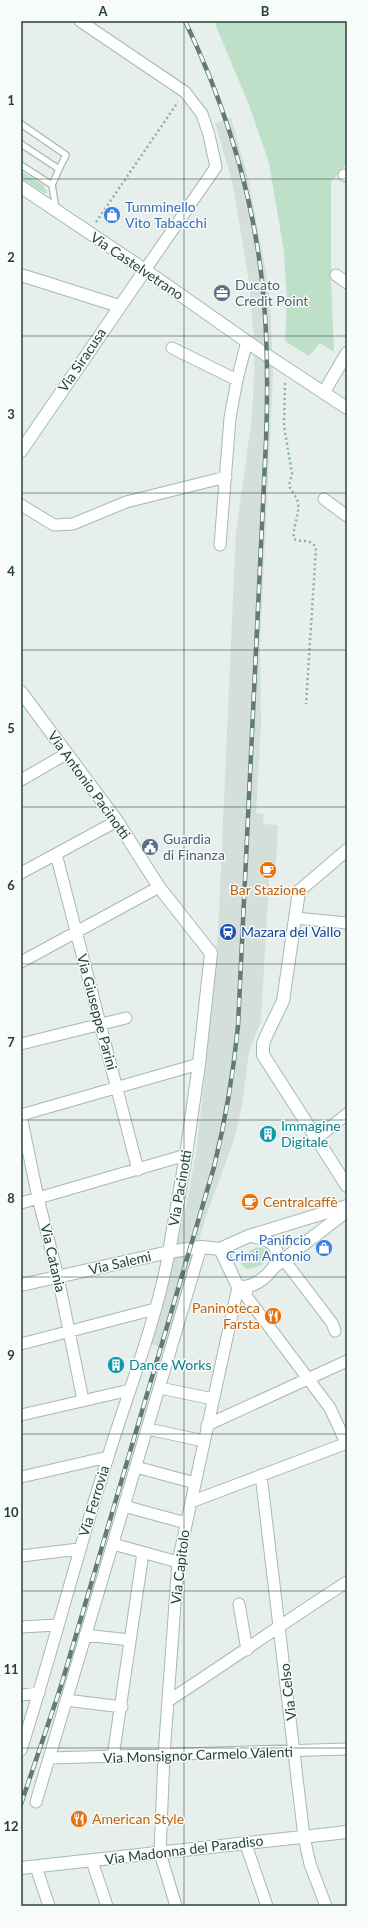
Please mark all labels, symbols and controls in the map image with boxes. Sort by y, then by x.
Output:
text: A [97,3,108,19]
text: B [261,3,270,19]
text: 1 [7,92,15,108]
place label: Tumminello Vito Tabacchi [125,198,207,231]
shop icon: Tumminello Vito Tabacchi [102,205,122,225]
street label: Via Castelvetrano [88,228,187,303]
text: 2 [7,249,15,265]
place label: Ducato Credit Point [235,276,308,309]
office icon: Ducato Credit Point [212,283,232,303]
street label: Via Siracusa [54,324,109,395]
text: 3 [7,406,15,422]
text: 4 [7,563,15,579]
text: 5 [7,720,15,736]
street label: Via Antonio Pacinotti [44,727,134,842]
place label: Guardia di Finanza [163,830,225,863]
public building icon: Guardia di Finanza [140,837,160,857]
cafe icon: Bar Stazione [258,860,278,880]
text: 6 [7,877,15,893]
place label: Bar Stazione [230,881,306,898]
station icon: Mazara del Vallo [218,922,238,942]
place label: Mazara del Vallo [241,923,341,940]
street label: Via Giuseppe Parini [74,952,121,1072]
text: 7 [7,1034,15,1050]
place label: Immagine Digitale [281,1117,341,1150]
building icon: Immagine Digitale [258,1124,278,1144]
street label: Via Pacinotti [164,1148,195,1227]
text: 8 [7,1190,15,1206]
cafe icon: Centralcaffè [240,1192,260,1212]
place label: Centralcaffè [263,1193,338,1210]
street label: Via Catania [37,1222,70,1294]
place label: Panificio Crimi Antonio [226,1231,311,1264]
shop icon: Panificio Crimi Antonio [314,1238,334,1258]
street label: Via Salemi [87,1247,153,1278]
place label: Paninoteca Farsta [192,1299,260,1332]
restaurant icon: Paninoteca Farsta [263,1306,283,1326]
text: 9 [7,1347,15,1363]
building icon: Dance Works [106,1355,126,1375]
place label: Dance Works [129,1356,212,1373]
street label: Via Ferrovia [75,1463,112,1538]
text: 10 [3,1504,19,1520]
street label: Via Capitolo [166,1529,193,1605]
text: 11 [3,1661,19,1677]
street label: Via Celso [276,1663,299,1722]
street label: Via Monsignor Carmelo Valenti [103,1743,293,1766]
restaurant icon: American Style [69,1809,89,1829]
place label: American Style [92,1810,184,1827]
text: 12 [3,1818,19,1834]
street label: Via Madonna del Paradiso [104,1831,264,1868]

